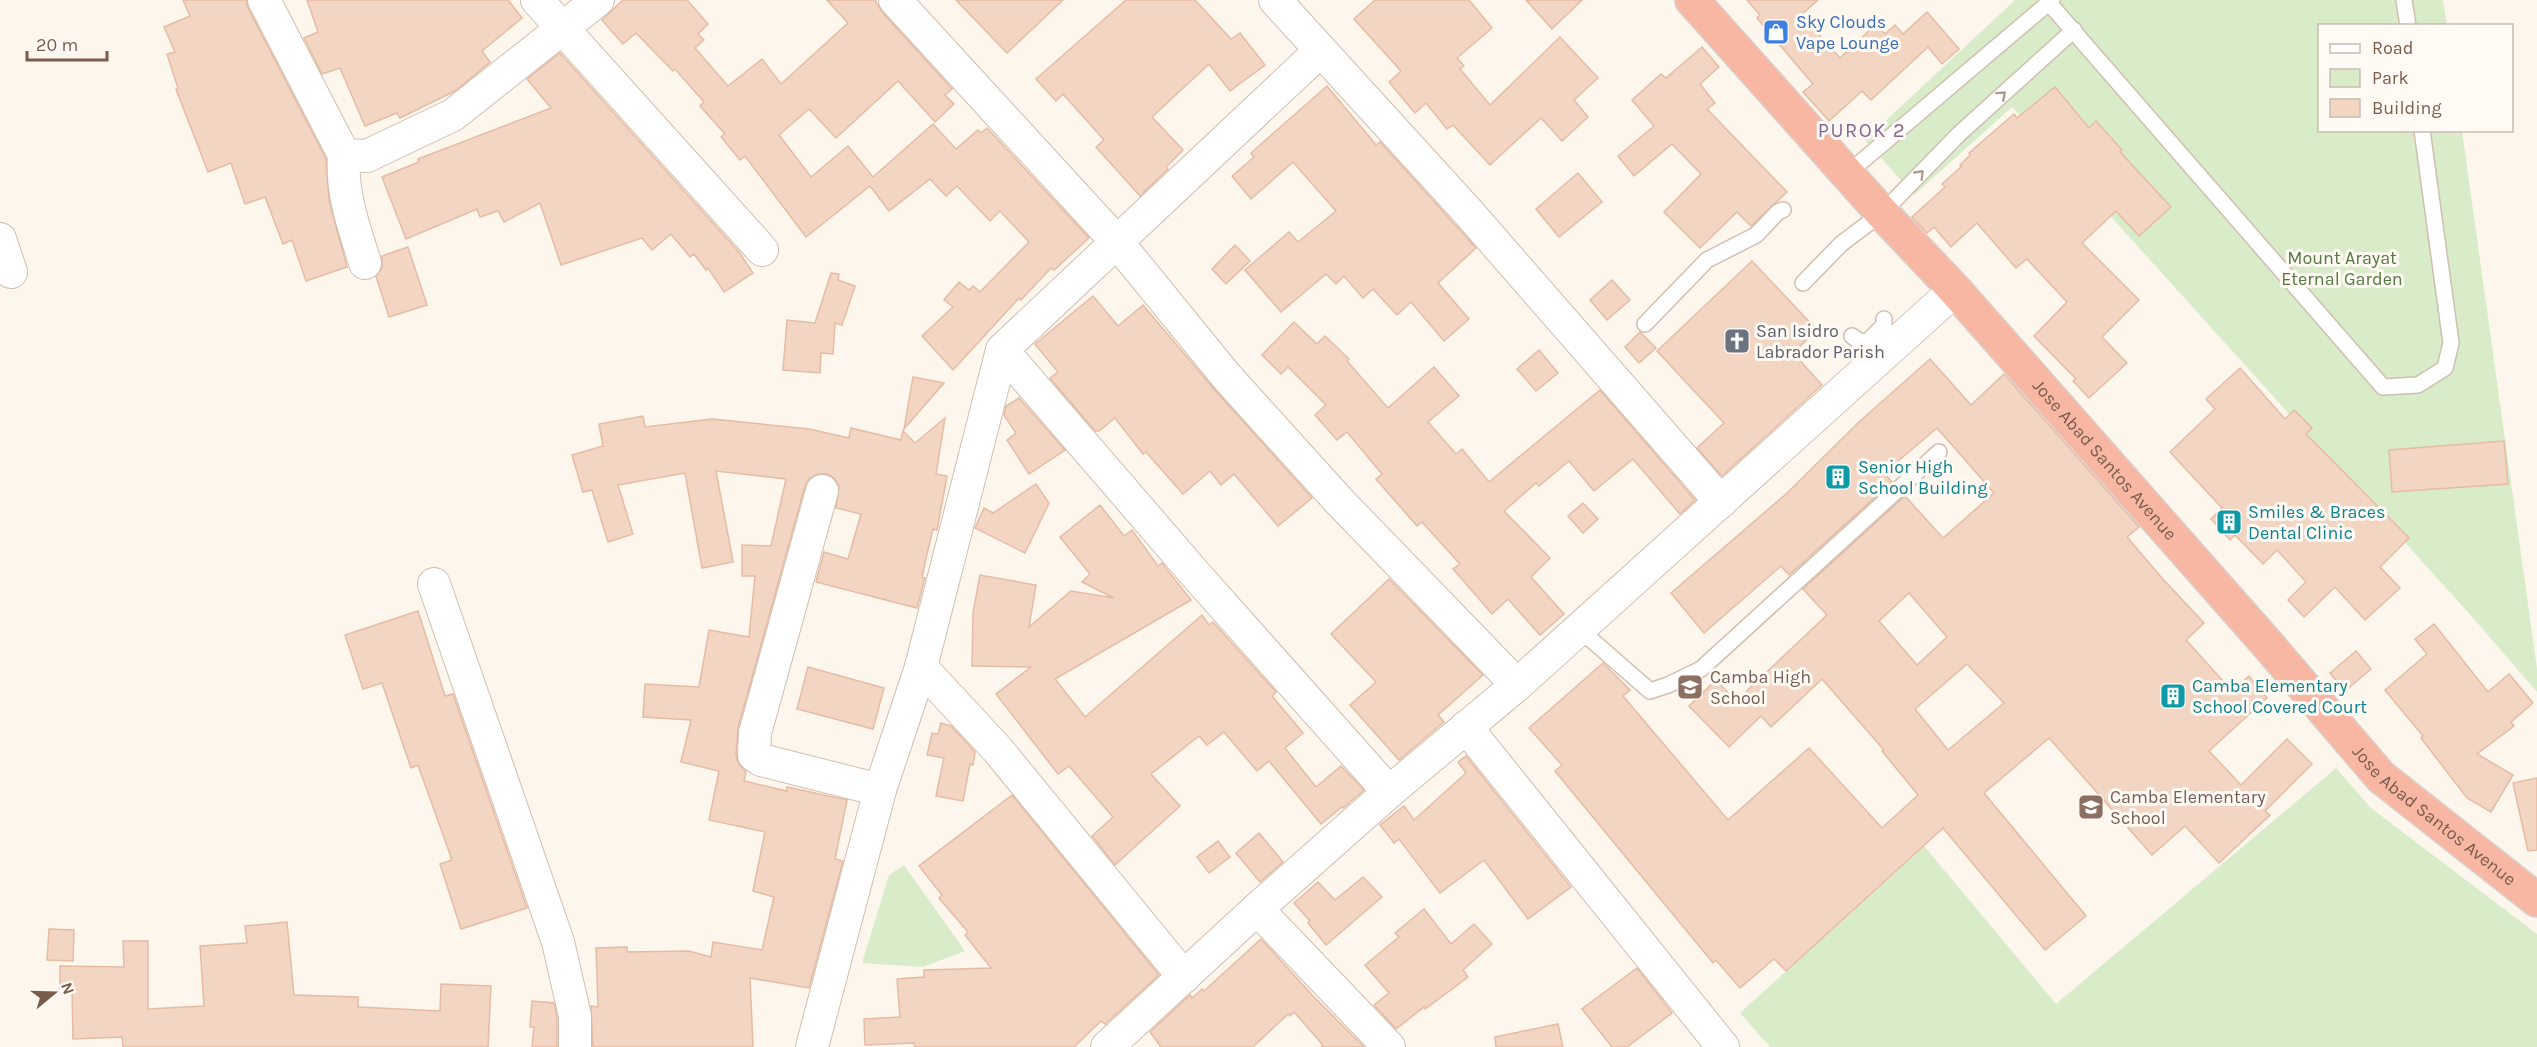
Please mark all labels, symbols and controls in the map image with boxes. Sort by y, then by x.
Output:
place label: Sky Clouds Vape Lounge [1796,11,1899,54]
shop icon: Sky Clouds Vape Lounge [1761,17,1791,47]
scale bar [27,24,106,62]
legend [2318,24,2513,132]
text: 20 m [36,34,78,56]
text: Road [2372,37,2413,59]
text: Park [2372,67,2409,89]
one-way arrow [1995,91,2006,102]
text: Building [2372,97,2442,119]
district label: PUROK 2 [1818,119,1906,142]
one-way arrow [1913,170,1924,181]
park label: Mount Arayat Eternal Garden [2281,247,2403,290]
place label: San Isidro Labrador Parish [1756,320,1885,363]
church icon: San Isidro Labrador Parish [1722,326,1752,356]
street label: Jose Abad Santos Avenue [2028,375,2182,545]
place label: Senior High School Building [1858,456,1988,499]
building icon: Senior High School Building [1823,462,1853,492]
place label: Smiles & Braces Dental Clinic [2248,501,2385,544]
building icon: Smiles & Braces Dental Clinic [2214,507,2244,537]
place label: Camba High School [1710,666,1811,709]
school or university icon: Camba High School [1675,672,1705,702]
place label: Camba Elementary School Covered Court [2192,675,2367,718]
building icon: Camba Elementary School Covered Court [2158,681,2188,711]
street label: Jose Abad Santos Avenue [2348,741,2521,890]
place label: Camba Elementary School [2110,786,2266,829]
school or university icon: Camba Elementary School [2076,792,2106,822]
north arrow [24,963,84,1023]
text: N [57,980,79,997]

